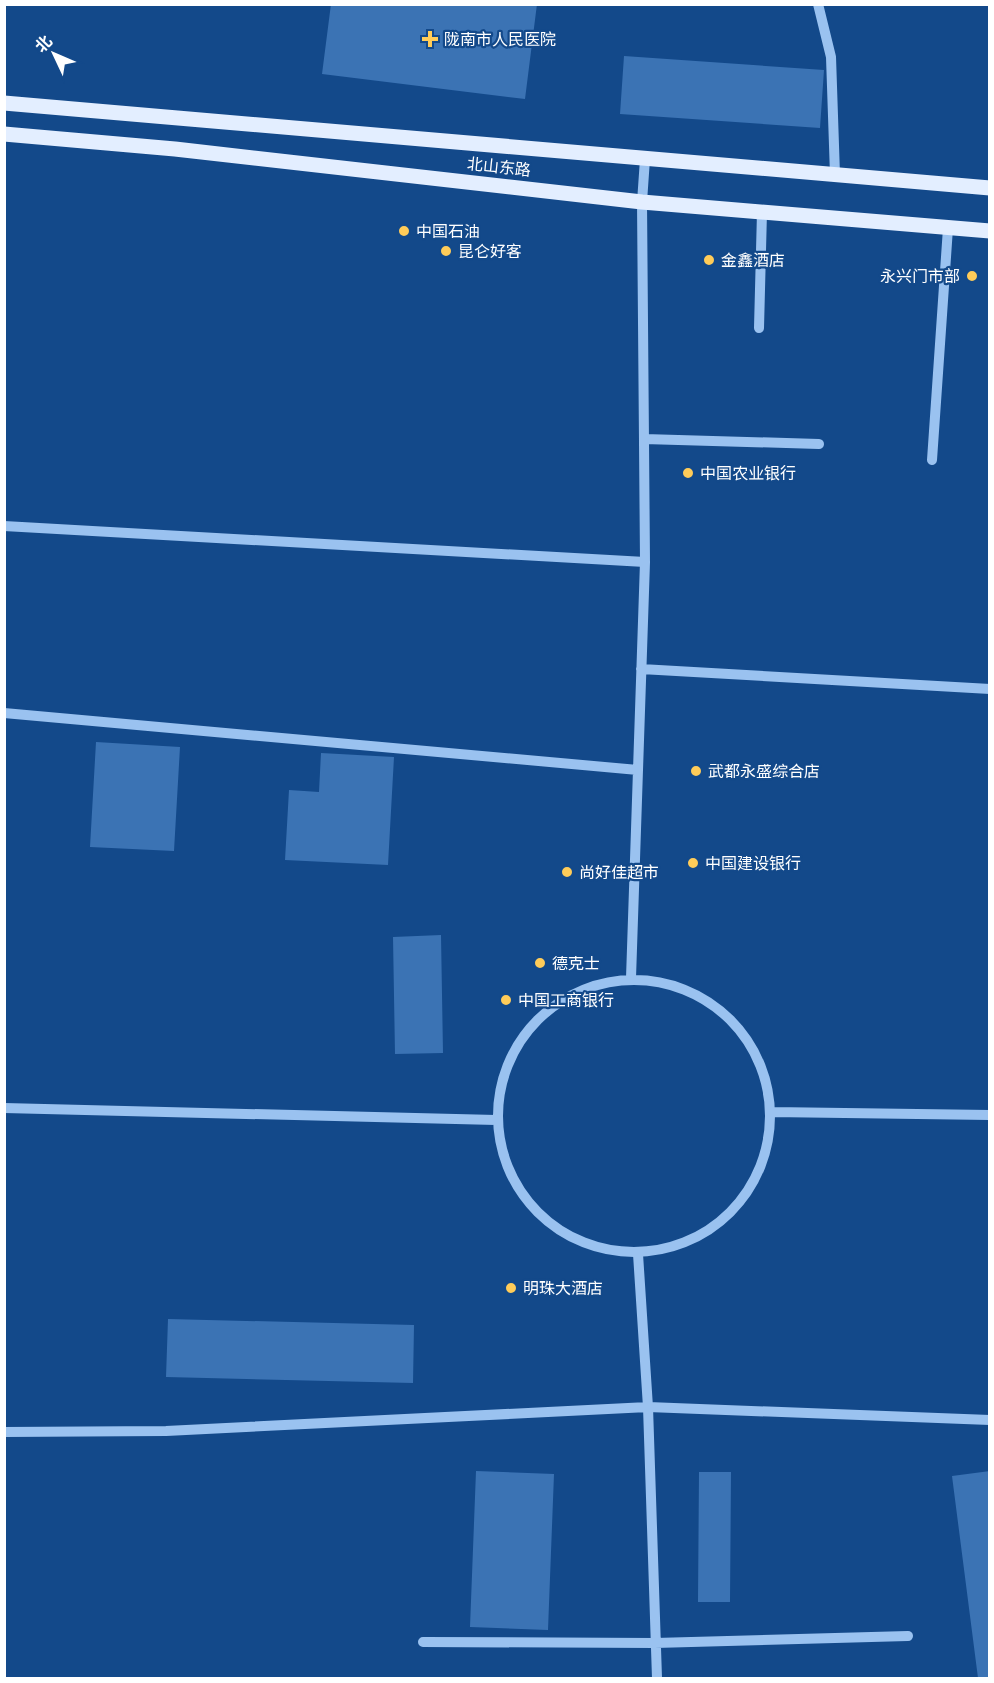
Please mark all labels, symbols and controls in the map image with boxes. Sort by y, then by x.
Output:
north arrow [24,24,84,84]
marker: 陇南市人民医院 [421,30,439,48]
place label: 陇南市人民医院 [444,30,556,49]
text: 北 [31,32,56,56]
street label: 北山东路 [466,154,532,180]
place label: 中国石油 [416,222,480,241]
marker: 中国石油 [397,224,411,238]
place label: 昆仑好客 [458,242,522,261]
marker: 昆仑好客 [439,244,453,258]
place label: 金鑫酒店 [721,251,785,270]
marker: 金鑫酒店 [702,253,716,267]
place label: 永兴门市部 [880,267,960,286]
marker: 永兴门市部 [965,269,979,283]
place label: 中国农业银行 [700,464,796,483]
marker: 中国农业银行 [681,466,695,480]
place label: 武都永盛综合店 [708,762,820,781]
marker: 武都永盛综合店 [689,764,703,778]
place label: 中国建设银行 [705,854,801,873]
marker: 中国建设银行 [686,856,700,870]
place label: 尚好佳超市 [579,863,659,882]
marker: 尚好佳超市 [560,865,574,879]
place label: 德克士 [552,954,600,973]
marker: 德克士 [533,956,547,970]
place label: 中国工商银行 [518,991,614,1010]
marker: 中国工商银行 [499,993,513,1007]
place label: 明珠大酒店 [523,1279,603,1298]
marker: 明珠大酒店 [504,1281,518,1295]

